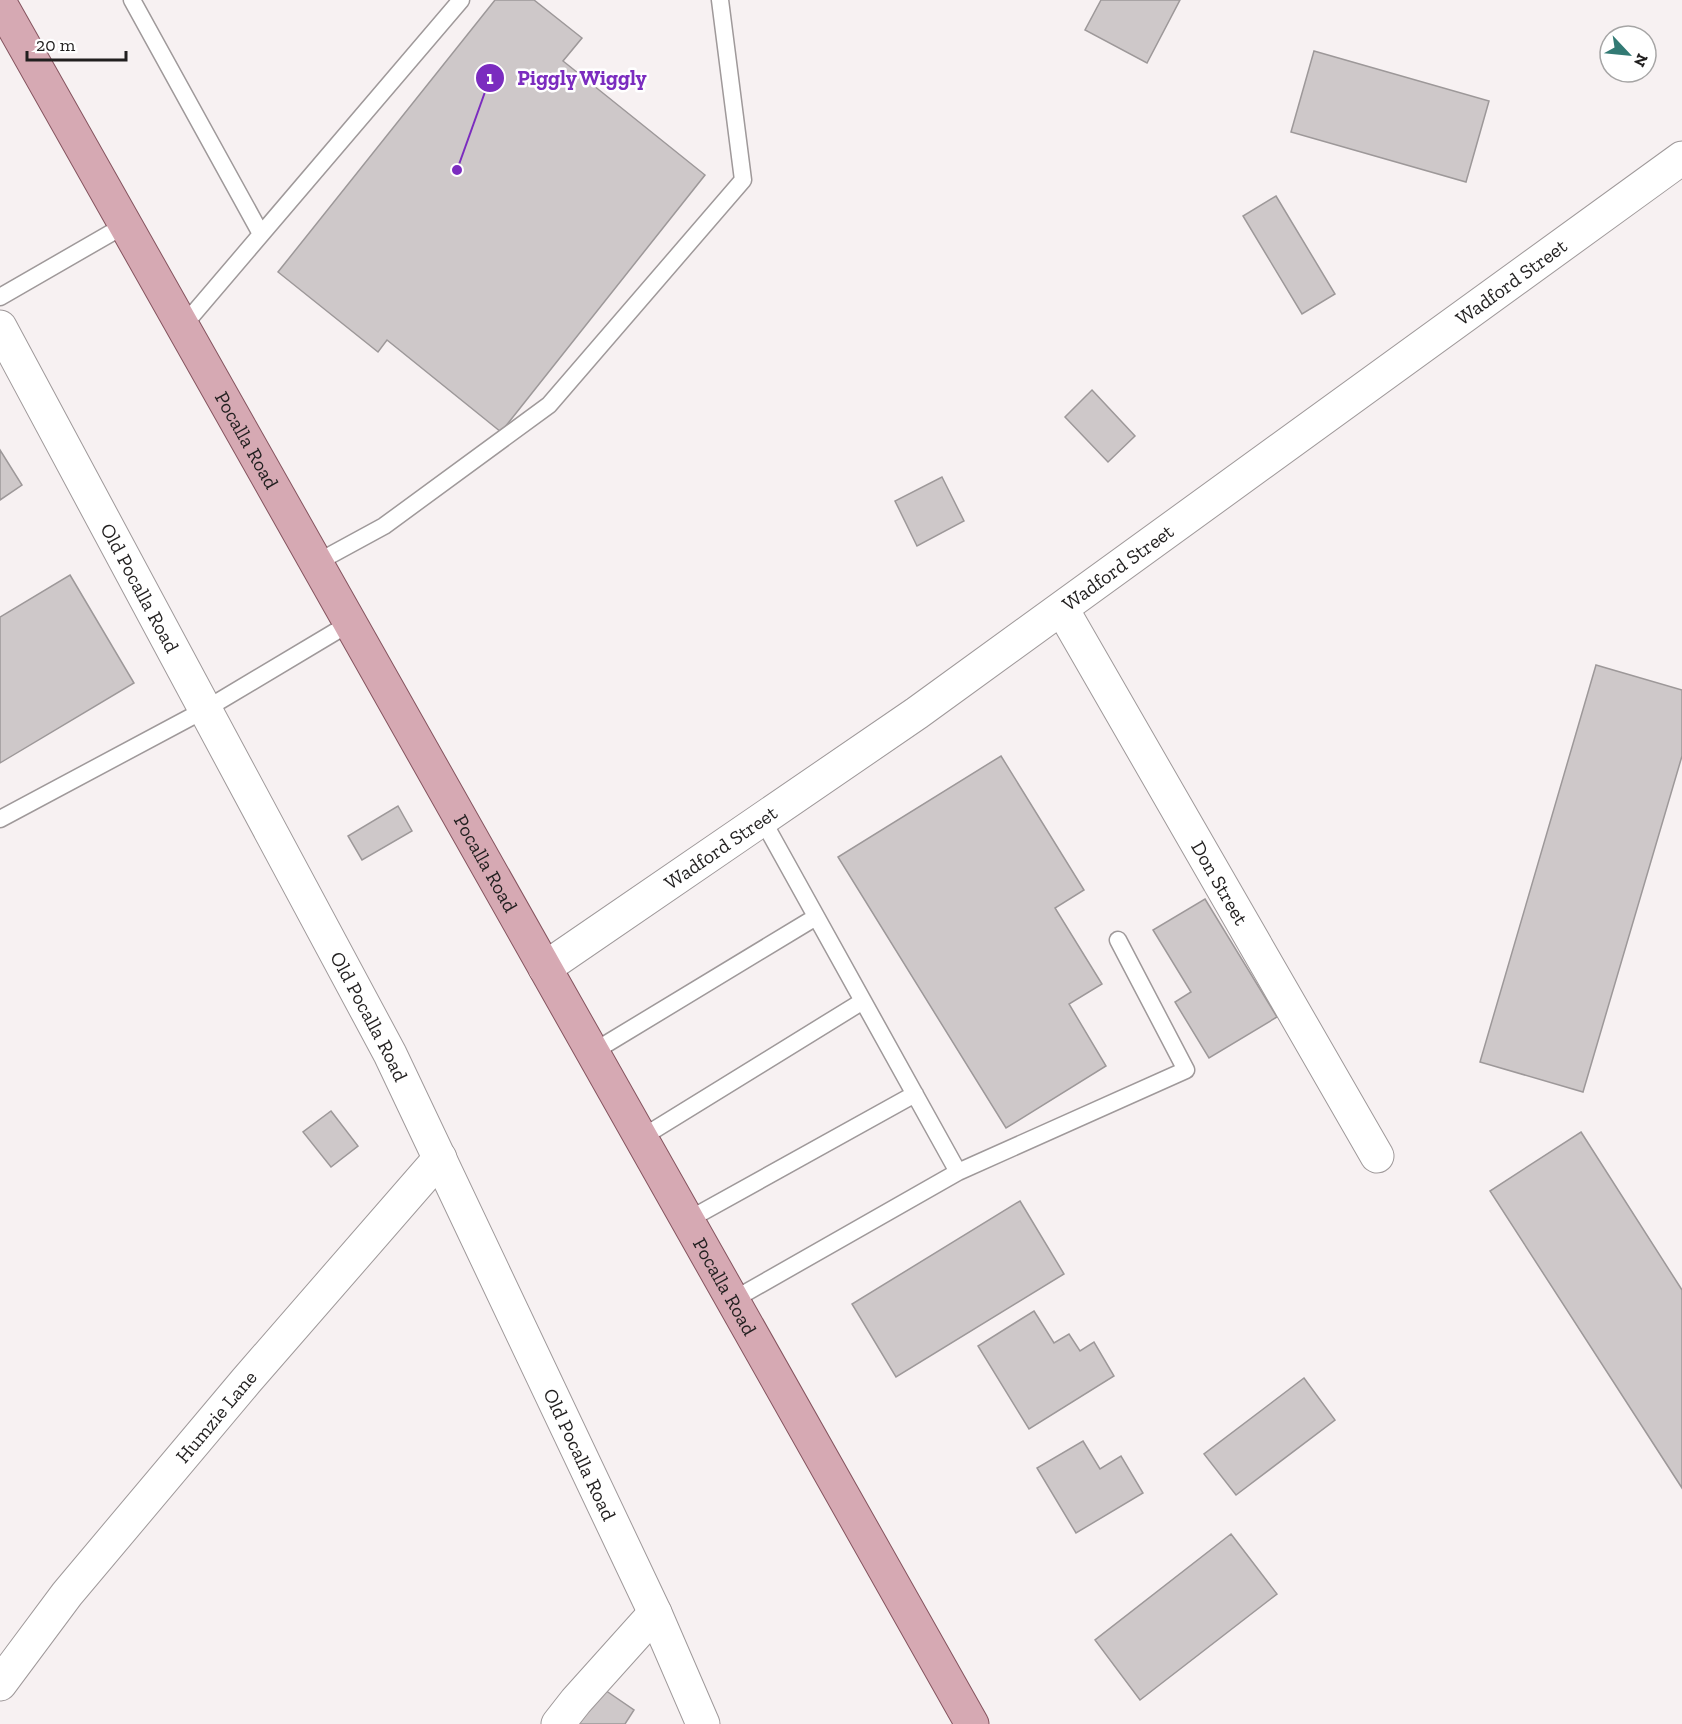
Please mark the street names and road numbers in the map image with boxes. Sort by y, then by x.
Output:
street label: Wadford Street [1451,233,1572,330]
street label: Pocalla Road [210,387,284,493]
street label: Old Pocalla Road [95,519,184,657]
street label: Wadford Street [1057,519,1179,616]
street label: Wadford Street [660,800,782,895]
street label: Pocalla Road [449,810,523,916]
street label: Don Street [1186,837,1254,930]
street label: Old Pocalla Road [325,947,413,1085]
street label: Pocalla Road [688,1233,762,1339]
street label: Humzie Lane [170,1365,262,1468]
street label: Old Pocalla Road [538,1384,621,1524]

